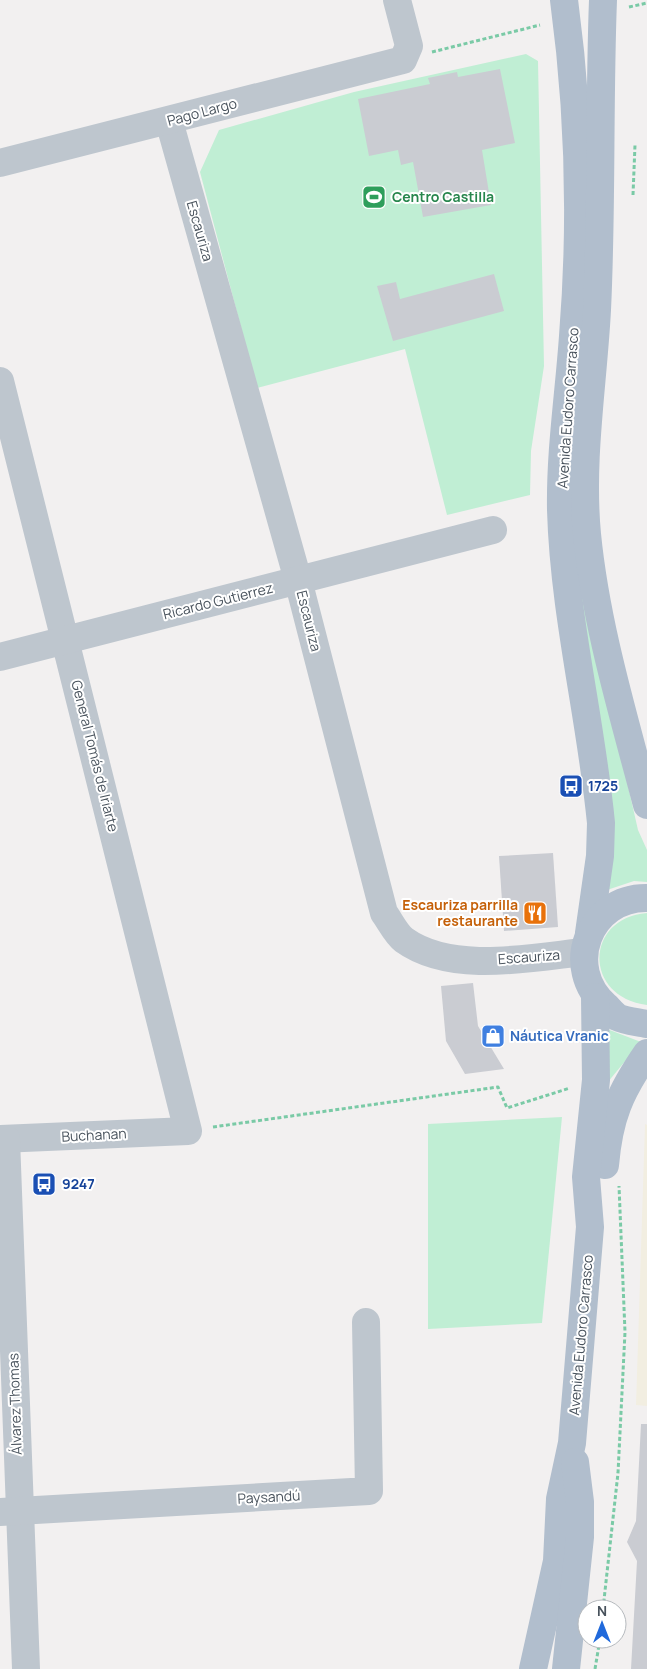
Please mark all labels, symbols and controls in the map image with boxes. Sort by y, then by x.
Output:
street label: Pago Largo [165,93,239,130]
sports icon: Centro Castilla [361,184,387,210]
place label: Centro Castilla [392,187,494,206]
street label: Escauriza [183,198,218,263]
street label: Avenida Eudoro Carrasco [552,327,583,489]
street label: Ricardo Gutierrez [161,578,275,623]
street label: Escauriza [293,588,326,653]
street label: General Tomás de Iriarte [67,678,124,834]
bus stop icon: 1725 [558,773,584,799]
place label: 1725 [588,776,618,795]
place label: Escauriza parrilla restaurante [402,895,518,930]
restaurant icon: Escauriza parrilla restaurante [522,900,548,926]
street label: Escauriza [497,945,561,968]
shop icon: Náutica Vranic [480,1023,506,1049]
place label: Náutica Vranic [510,1026,609,1045]
street label: Buchanan [61,1123,127,1146]
bus stop icon: 9247 [31,1171,57,1197]
place label: 9247 [62,1174,95,1193]
street label: Avenida Eudoro Carrasco [564,1254,597,1416]
street label: Álvarez Thomas [3,1353,26,1455]
street label: Paysandú [237,1485,301,1508]
north arrow [577,1599,627,1649]
text: N [597,1601,607,1620]

